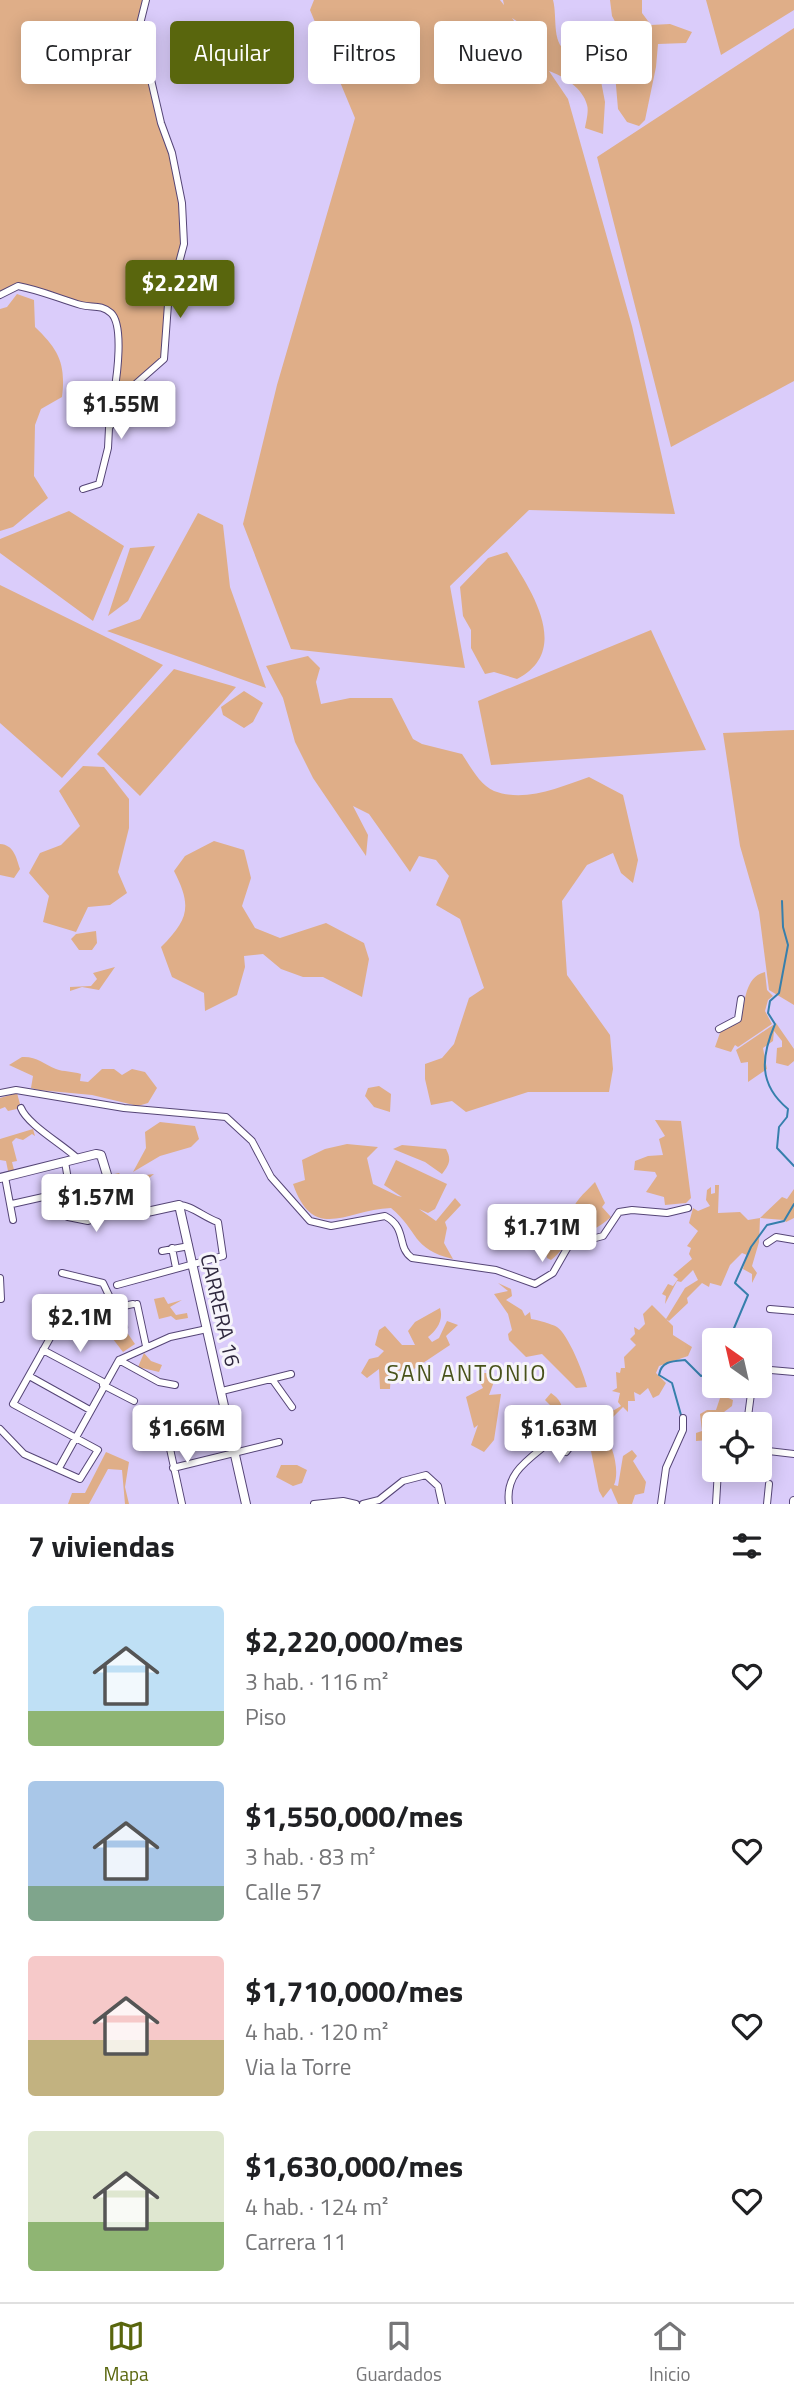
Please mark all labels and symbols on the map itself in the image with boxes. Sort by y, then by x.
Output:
pin: $2.22M [123,260,237,320]
pin: $1.55M [64,382,178,441]
pin: $1.57M [39,1174,153,1234]
pin: $1.71M [485,1204,599,1264]
street label: CARRERA 16 [192,1250,250,1370]
pin: $2.1M [31,1294,129,1354]
north arrow [702,1328,772,1398]
district label: SAN ANTONIO [386,1355,548,1390]
pin: $1.66M [130,1406,244,1465]
pin: $1.63M [502,1406,616,1465]

